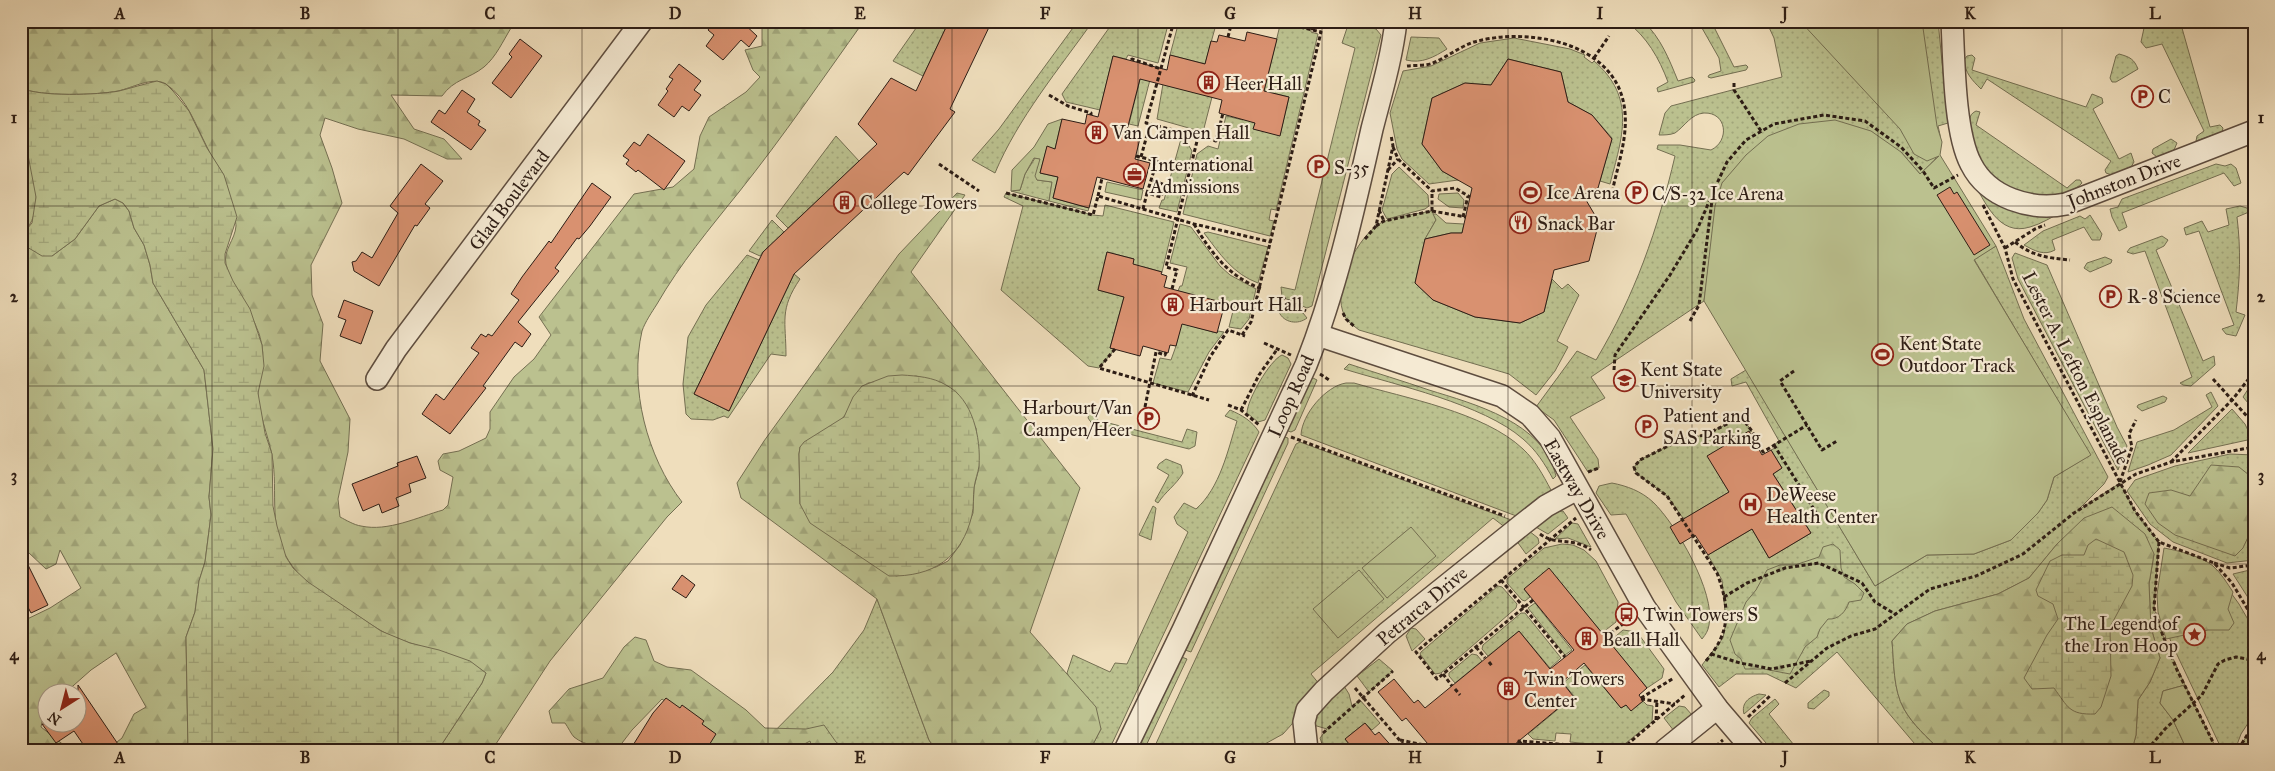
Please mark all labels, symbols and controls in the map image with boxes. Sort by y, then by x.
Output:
text: A [114,4,126,23]
text: B [300,4,310,23]
text: C [485,4,496,23]
text: D [669,4,682,23]
text: E [854,4,866,23]
text: F [1040,4,1051,23]
text: G [1224,4,1236,23]
text: H [1408,4,1422,23]
text: I [1597,4,1604,23]
text: J [1780,4,1789,24]
text: K [1964,4,1976,23]
text: L [2149,4,2161,23]
building icon: Heer Hall [1196,71,1220,95]
place label: Heer Hall [1224,72,1303,95]
parking icon: C [2130,84,2154,108]
place label: C [2158,85,2171,108]
text: 1 [11,108,18,127]
text: 1 [2258,108,2265,127]
building icon: Van Campen Hall [1084,120,1108,144]
place label: Van Campen Hall [1111,121,1250,144]
street label: Glad Boulevard [464,145,554,255]
street label: Johnston Drive [2062,149,2184,215]
place label: International Admissions [1149,153,1254,198]
parking icon: S-35 [1306,155,1330,179]
place label: S-35 [1334,156,1369,179]
office icon: International Admissions [1122,163,1146,187]
sports icon: Ice Arena [1518,180,1542,204]
place label: Ice Arena [1546,181,1621,204]
parking icon: C/S-32 Ice Arena [1624,181,1648,205]
place label: C/S-32 Ice Arena [1652,182,1785,205]
building icon: College Towers [832,190,856,214]
place label: College Towers [860,191,977,215]
restaurant icon: Snack Bar [1509,211,1533,235]
place label: Snack Bar [1537,212,1616,235]
street label: Lester A. Lefton Esplanade [2017,268,2135,468]
parking icon: R-8 Science [2099,284,2123,308]
place label: R-8 Science [2127,285,2221,308]
text: 2 [10,287,19,306]
text: 2 [2257,287,2266,306]
building icon: Harbourt Hall [1161,292,1185,316]
place label: Harbourt Hall [1189,293,1303,316]
place label: Kent State Outdoor Track [1899,332,2015,377]
sports icon: Kent State Outdoor Track [1871,342,1895,366]
street label: Loop Road [1263,351,1320,441]
place label: Kent State University [1640,358,1723,403]
school or university icon: Kent State University [1612,368,1636,392]
place label: Harbourt/Van Campen/Heer [1022,396,1133,441]
place label: Patient and SAS Parking [1663,404,1761,450]
parking icon: Harbourt/Van Campen/Heer [1136,406,1160,430]
parking icon: Patient and SAS Parking [1635,414,1659,438]
street label: Eastway Drive [1539,435,1615,543]
text: 3 [11,466,17,486]
text: 3 [2258,466,2264,486]
place label: DeWeese Health Center [1766,483,1878,528]
hospital icon: DeWeese Health Center [1738,493,1762,517]
street label: Petrarca Drive [1372,561,1472,651]
bus stop icon: Twin Towers S [1615,602,1639,626]
place label: Twin Towers S [1643,603,1758,626]
place label: The Legend of the Iron Hoop [2064,612,2181,657]
place icon: The Legend of the Iron Hoop [2182,622,2206,646]
building icon: Beall Hall [1574,627,1598,651]
place label: Beall Hall [1602,628,1680,651]
text: 4 [10,645,20,665]
text: 4 [2257,645,2267,665]
place label: Twin Towers Center [1524,667,1624,712]
building icon: Twin Towers Center [1496,677,1520,701]
north arrow [38,684,88,734]
text: N [45,708,64,728]
text: A [114,748,126,767]
text: B [300,748,310,767]
text: C [485,748,496,767]
text: D [669,748,682,767]
text: E [854,748,866,767]
text: F [1040,748,1051,767]
text: G [1224,748,1236,767]
text: H [1408,748,1422,767]
text: I [1597,748,1604,767]
text: J [1780,748,1789,768]
text: K [1964,748,1976,767]
text: L [2149,748,2161,767]

